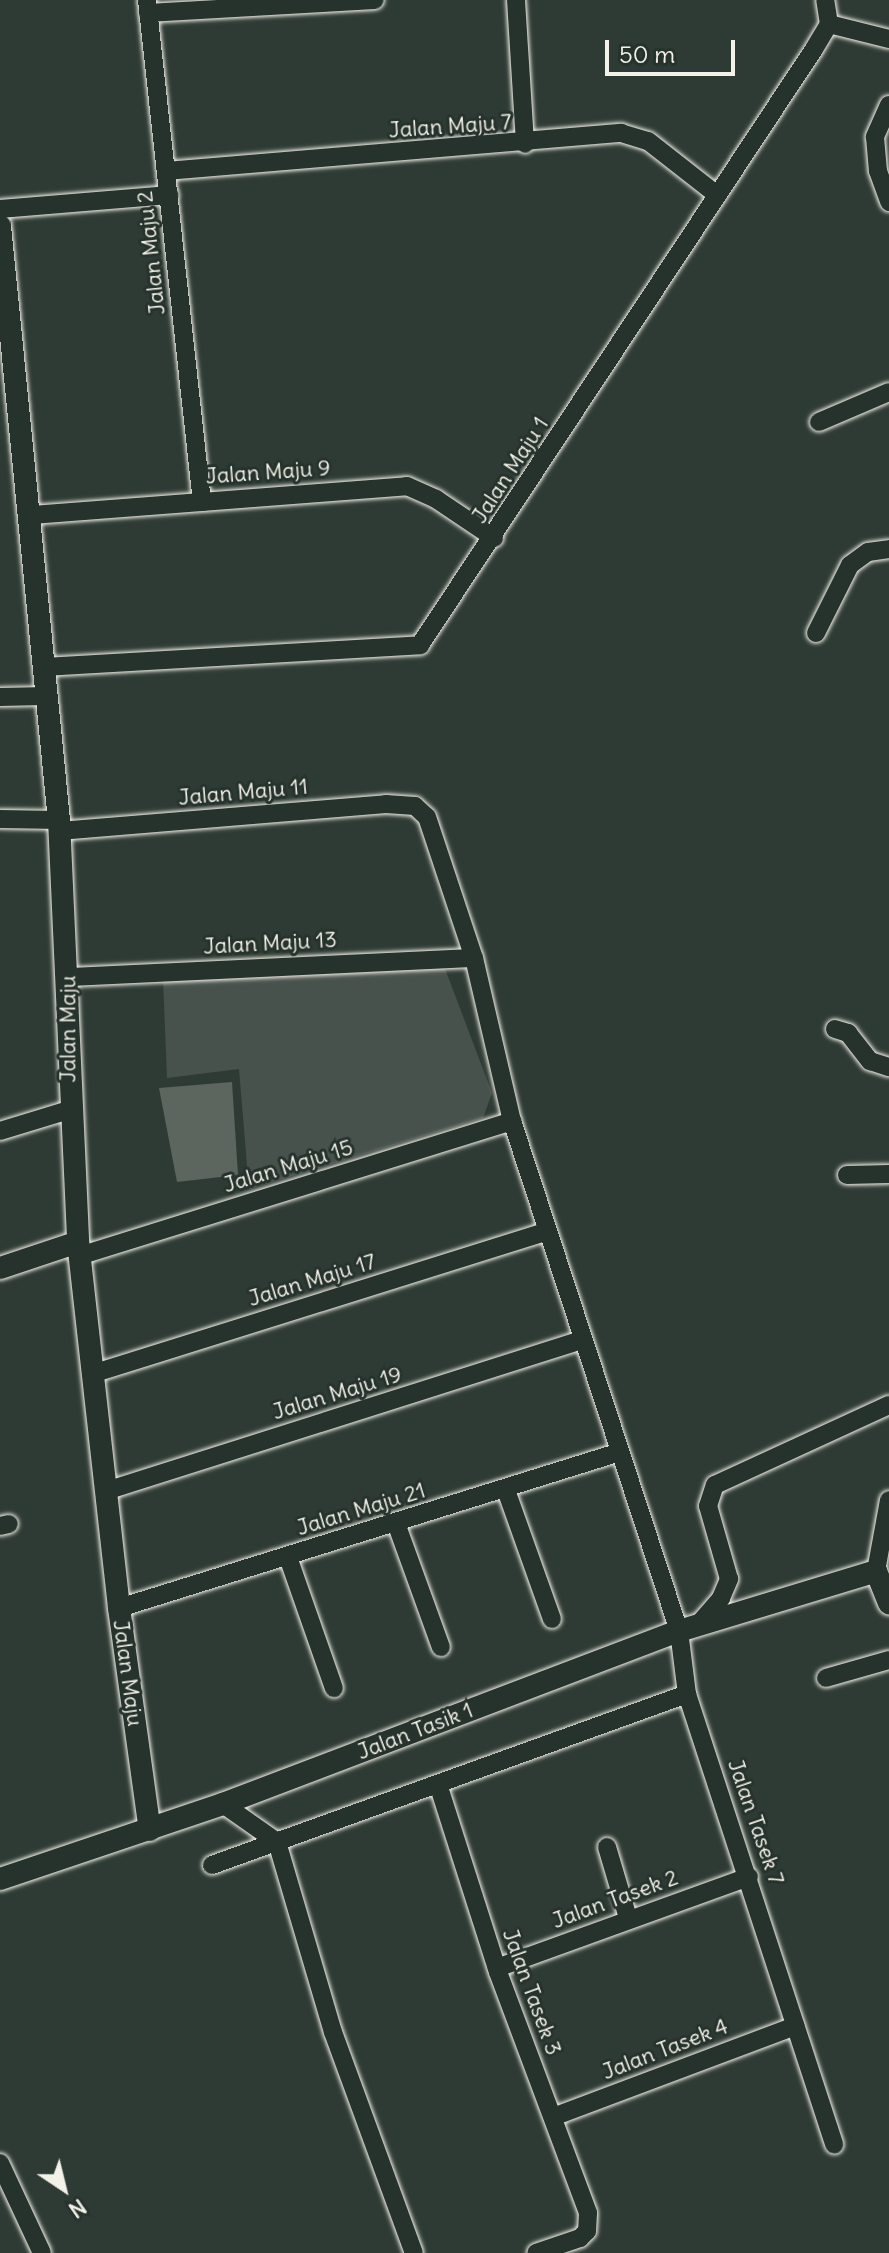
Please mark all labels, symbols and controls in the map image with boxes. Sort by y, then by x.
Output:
scale bar [609,24,739,74]
text: 50 m [619,39,675,69]
street label: Jalan Maju 7 [388,109,512,143]
street label: Jalan Maju 2 [131,190,171,316]
street label: Jalan Maju 1 [466,412,554,528]
street label: Jalan Maju 9 [205,454,331,490]
street label: Jalan Maju 11 [177,773,309,811]
street label: Jalan Maju 13 [203,926,337,960]
street label: Jalan Maju [55,975,81,1083]
street label: Jalan Maju 15 [220,1134,356,1198]
street label: Jalan Maju 17 [245,1248,379,1312]
street label: Jalan Maju 19 [269,1361,405,1425]
street label: Jalan Maju 21 [293,1477,429,1541]
street label: Jalan Maju [107,1618,149,1728]
street label: Jalan Tasik 1 [353,1697,477,1765]
street label: Jalan Tasek 7 [722,1756,790,1888]
street label: Jalan Tasek 2 [548,1864,682,1934]
street label: Jalan Tasek 3 [497,1925,567,2059]
street label: Jalan Tasek 4 [598,2013,732,2085]
north arrow [24,2149,104,2229]
text: N [64,2193,92,2224]

